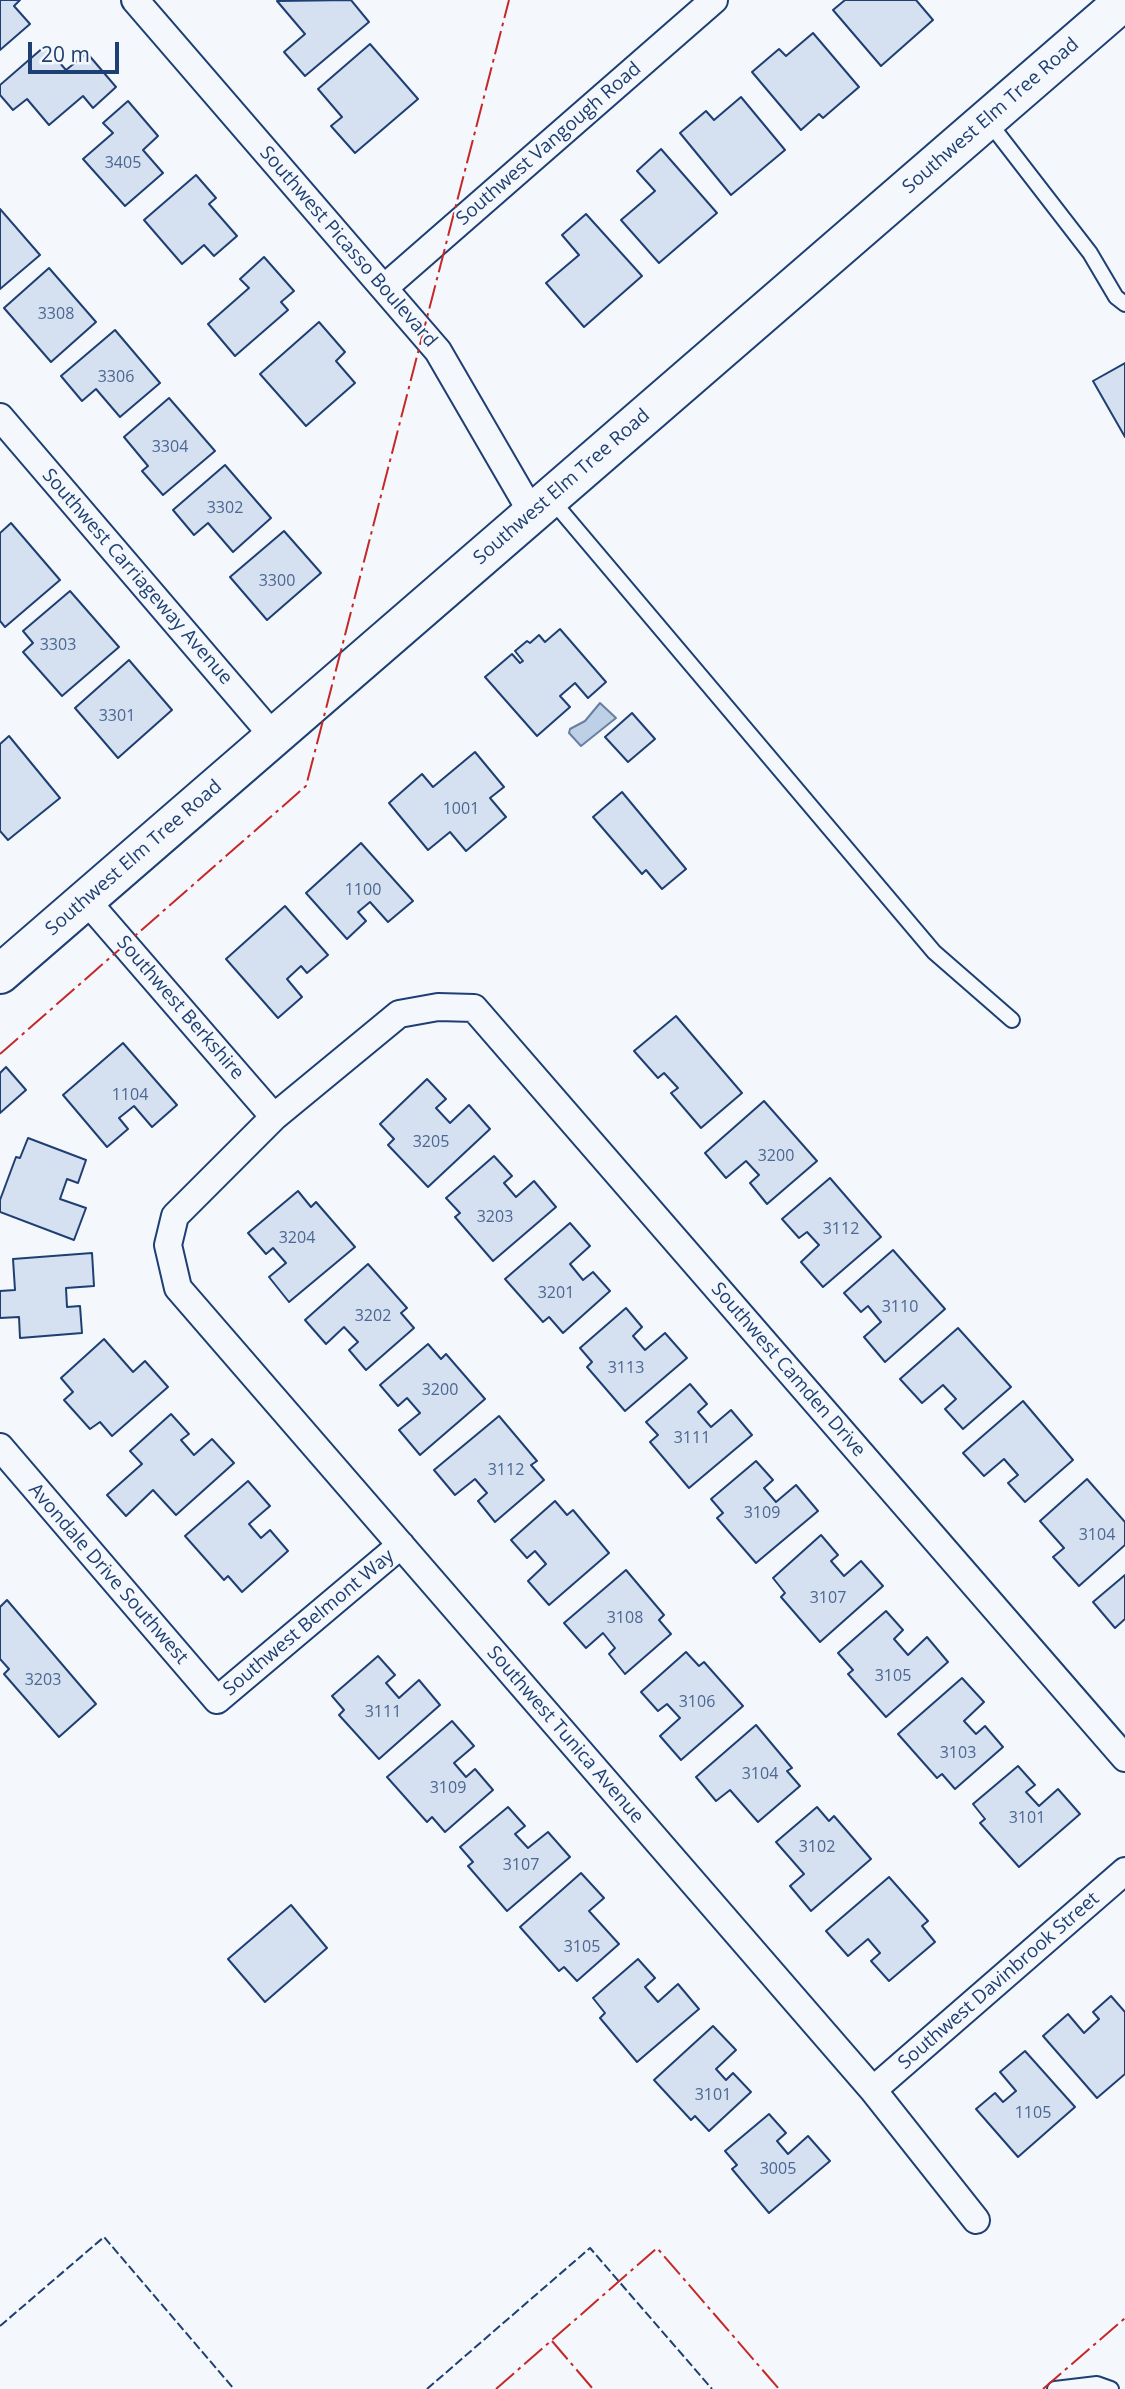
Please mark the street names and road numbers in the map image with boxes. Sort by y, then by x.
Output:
street label: Southwest Elm Tree Road [898,33,1084,199]
street label: Southwest Vangough Road [452,58,646,230]
street label: Southwest Picasso Boulevard [255,142,441,352]
street label: Southwest Elm Tree Road [469,404,655,570]
street label: Southwest Carriageway Avenue [37,464,237,690]
street label: Southwest Elm Tree Road [41,775,227,941]
street label: Southwest Berkshire [111,932,249,1084]
street label: Southwest Camden Drive [706,1278,870,1462]
street label: Avondale Drive Southwest [23,1479,193,1669]
street label: Southwest Belmont Way [219,1545,399,1701]
street label: Southwest Tunica Avenue [482,1642,648,1828]
street label: Southwest Davinbrook Street [894,1888,1104,2074]

